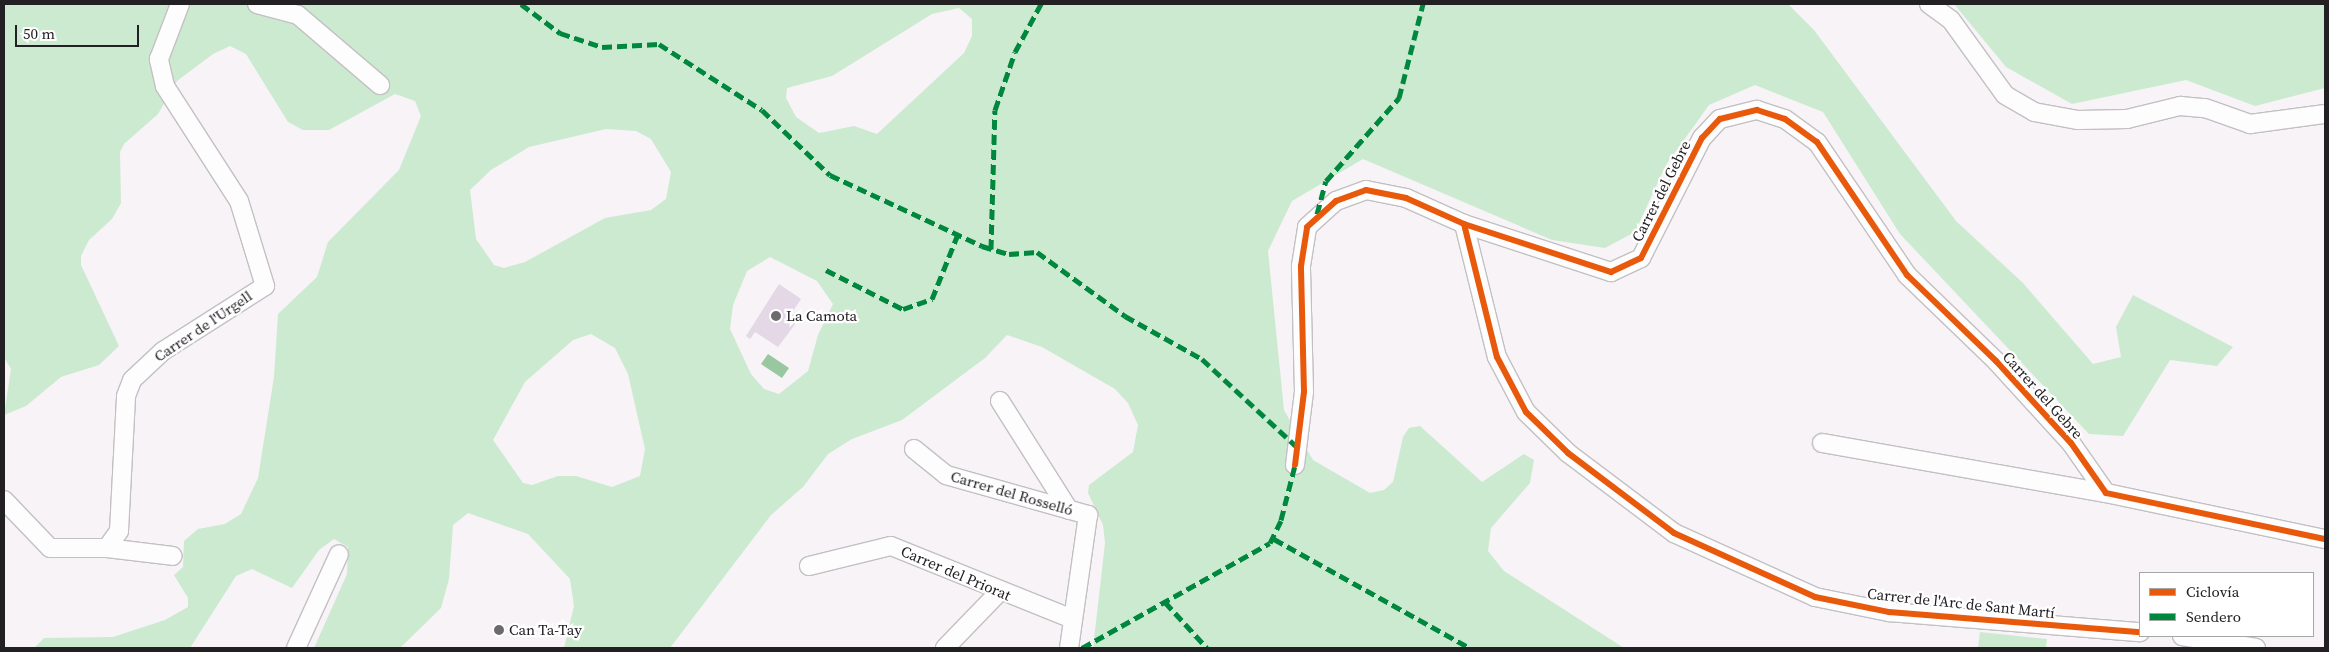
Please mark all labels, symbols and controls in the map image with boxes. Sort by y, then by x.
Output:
scale bar [18,15,141,47]
text: 50 m [23,23,55,44]
street label: Carrer del Gebre [1628,137,1694,245]
street label: Carrer de l'Urgell [151,287,255,365]
place label: La Camota [786,307,857,325]
marker: La Camota [770,310,782,322]
street label: Carrer del Gebre [1999,348,2087,442]
street label: Carrer del Rosselló [949,467,1075,519]
street label: Carrer del Priorat [898,542,1014,604]
legend [2139,572,2314,637]
text: Ciclovía [2186,581,2239,602]
street label: Carrer de l'Arc de Sant Martí [1866,584,2056,622]
text: Sendero [2186,606,2241,627]
place label: Can Ta-Tay [509,621,582,639]
marker: Can Ta-Tay [493,624,505,636]

